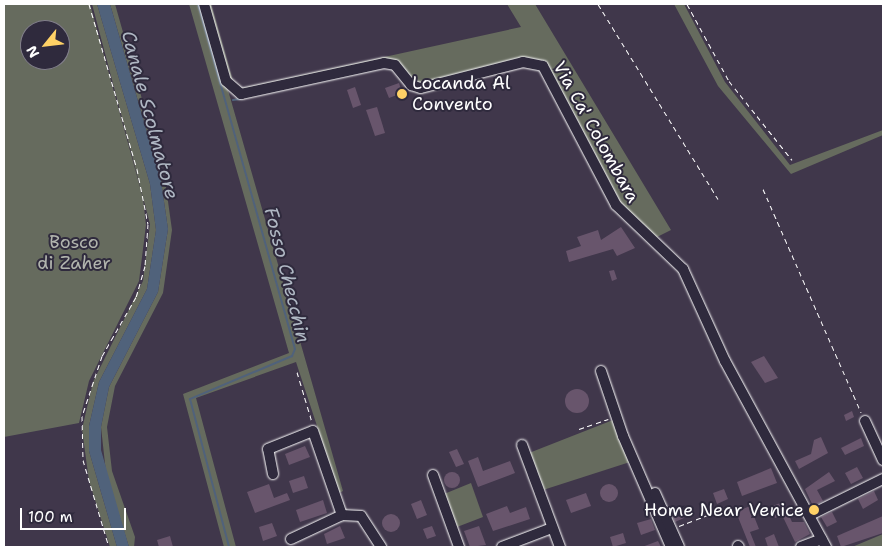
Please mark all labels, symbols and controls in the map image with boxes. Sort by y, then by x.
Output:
north arrow [20,20,70,70]
water label: Canale Scolmatore [117,28,183,202]
text: N [22,43,43,61]
street label: Via Ca' Colombara [548,58,644,206]
place label: Locanda Al Convento [412,73,510,116]
marker: Locanda Al Convento [396,88,408,100]
water label: Fosso Checchin [259,205,315,345]
park label: Bosco di Zaher [37,232,111,274]
scale bar [22,498,129,530]
place label: Home Near Venice [644,499,804,521]
marker: Home Near Venice [808,504,820,516]
text: 100 m [28,507,73,527]

